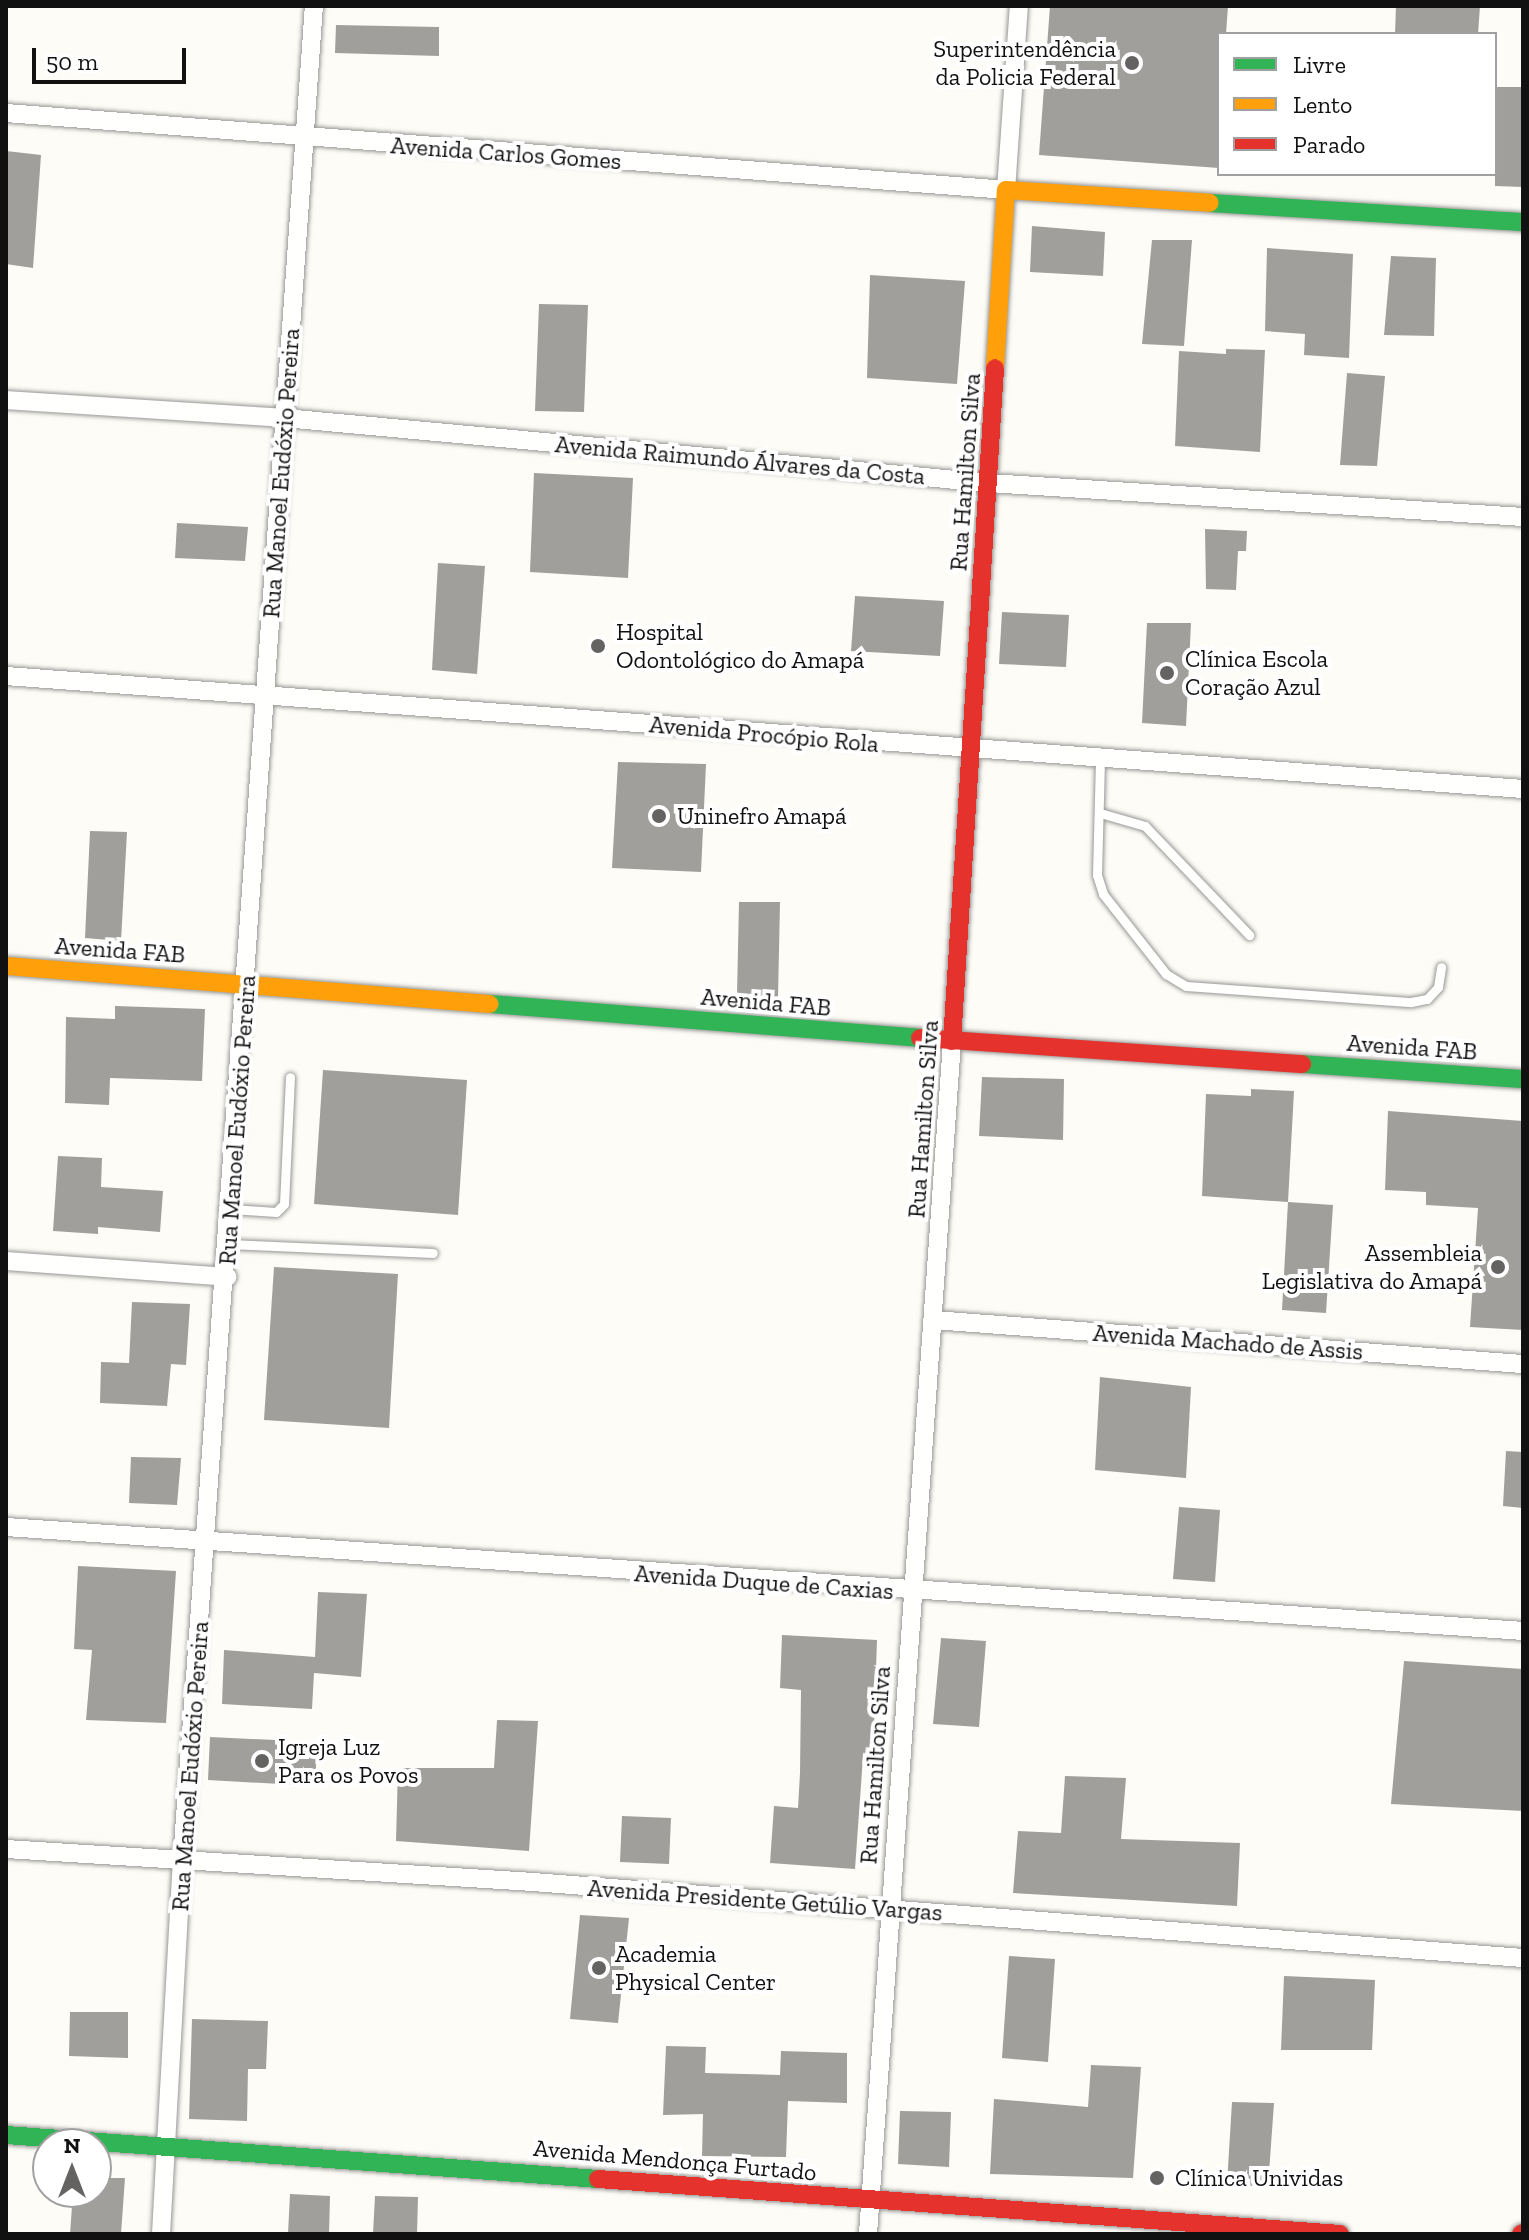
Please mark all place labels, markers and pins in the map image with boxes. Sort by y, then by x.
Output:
place label: Superintendência da Policia Federal [933,35,1116,91]
marker: Superintendência da Policia Federal [1123,54,1141,72]
place label: Hospital Odontológico do Amapá [616,618,865,674]
marker: Hospital Odontológico do Amapá [587,635,609,657]
place label: Clínica Escola Coração Azul [1185,645,1328,701]
marker: Clínica Escola Coração Azul [1156,662,1178,684]
place label: Uninefro Amapá [677,802,847,830]
marker: Uninefro Amapá [648,805,670,827]
place label: Assembleia Legislativa do Amapá [1261,1239,1482,1295]
marker: Assembleia Legislativa do Amapá [1489,1258,1507,1276]
place label: Igreja Luz Para os Povos [278,1733,418,1789]
marker: Igreja Luz Para os Povos [253,1752,271,1770]
place label: Academia Physical Center [615,1940,776,1996]
marker: Academia Physical Center [590,1959,608,1977]
place label: Clínica Unividas [1175,2164,1343,2192]
marker: Clínica Unividas [1146,2167,1168,2189]

